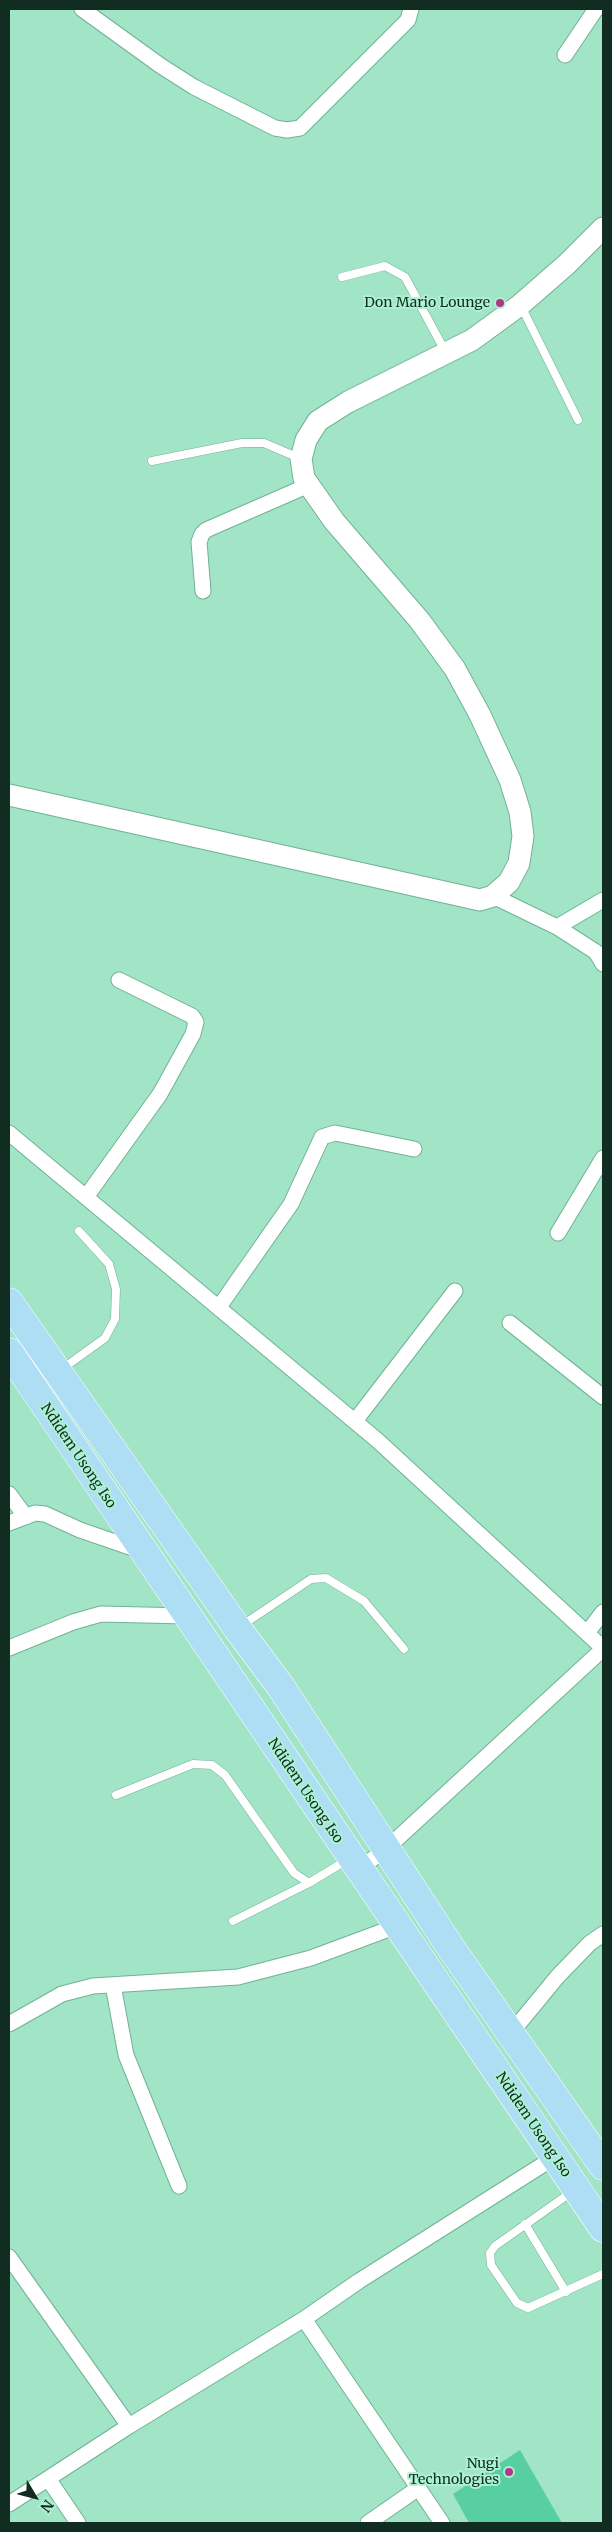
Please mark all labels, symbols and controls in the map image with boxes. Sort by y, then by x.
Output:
place label: Don Mario Lounge [364,295,490,311]
marker: Don Mario Lounge [494,297,506,309]
street label: Ndidem Usong Iso [37,1400,119,1512]
street label: Ndidem Usong Iso [264,1735,346,1847]
street label: Ndidem Usong Iso [492,2069,574,2181]
place label: Nugi Technologies [409,2456,499,2488]
marker: Nugi Technologies [503,2466,515,2478]
north arrow [10,2472,60,2522]
text: N [36,2496,57,2516]

